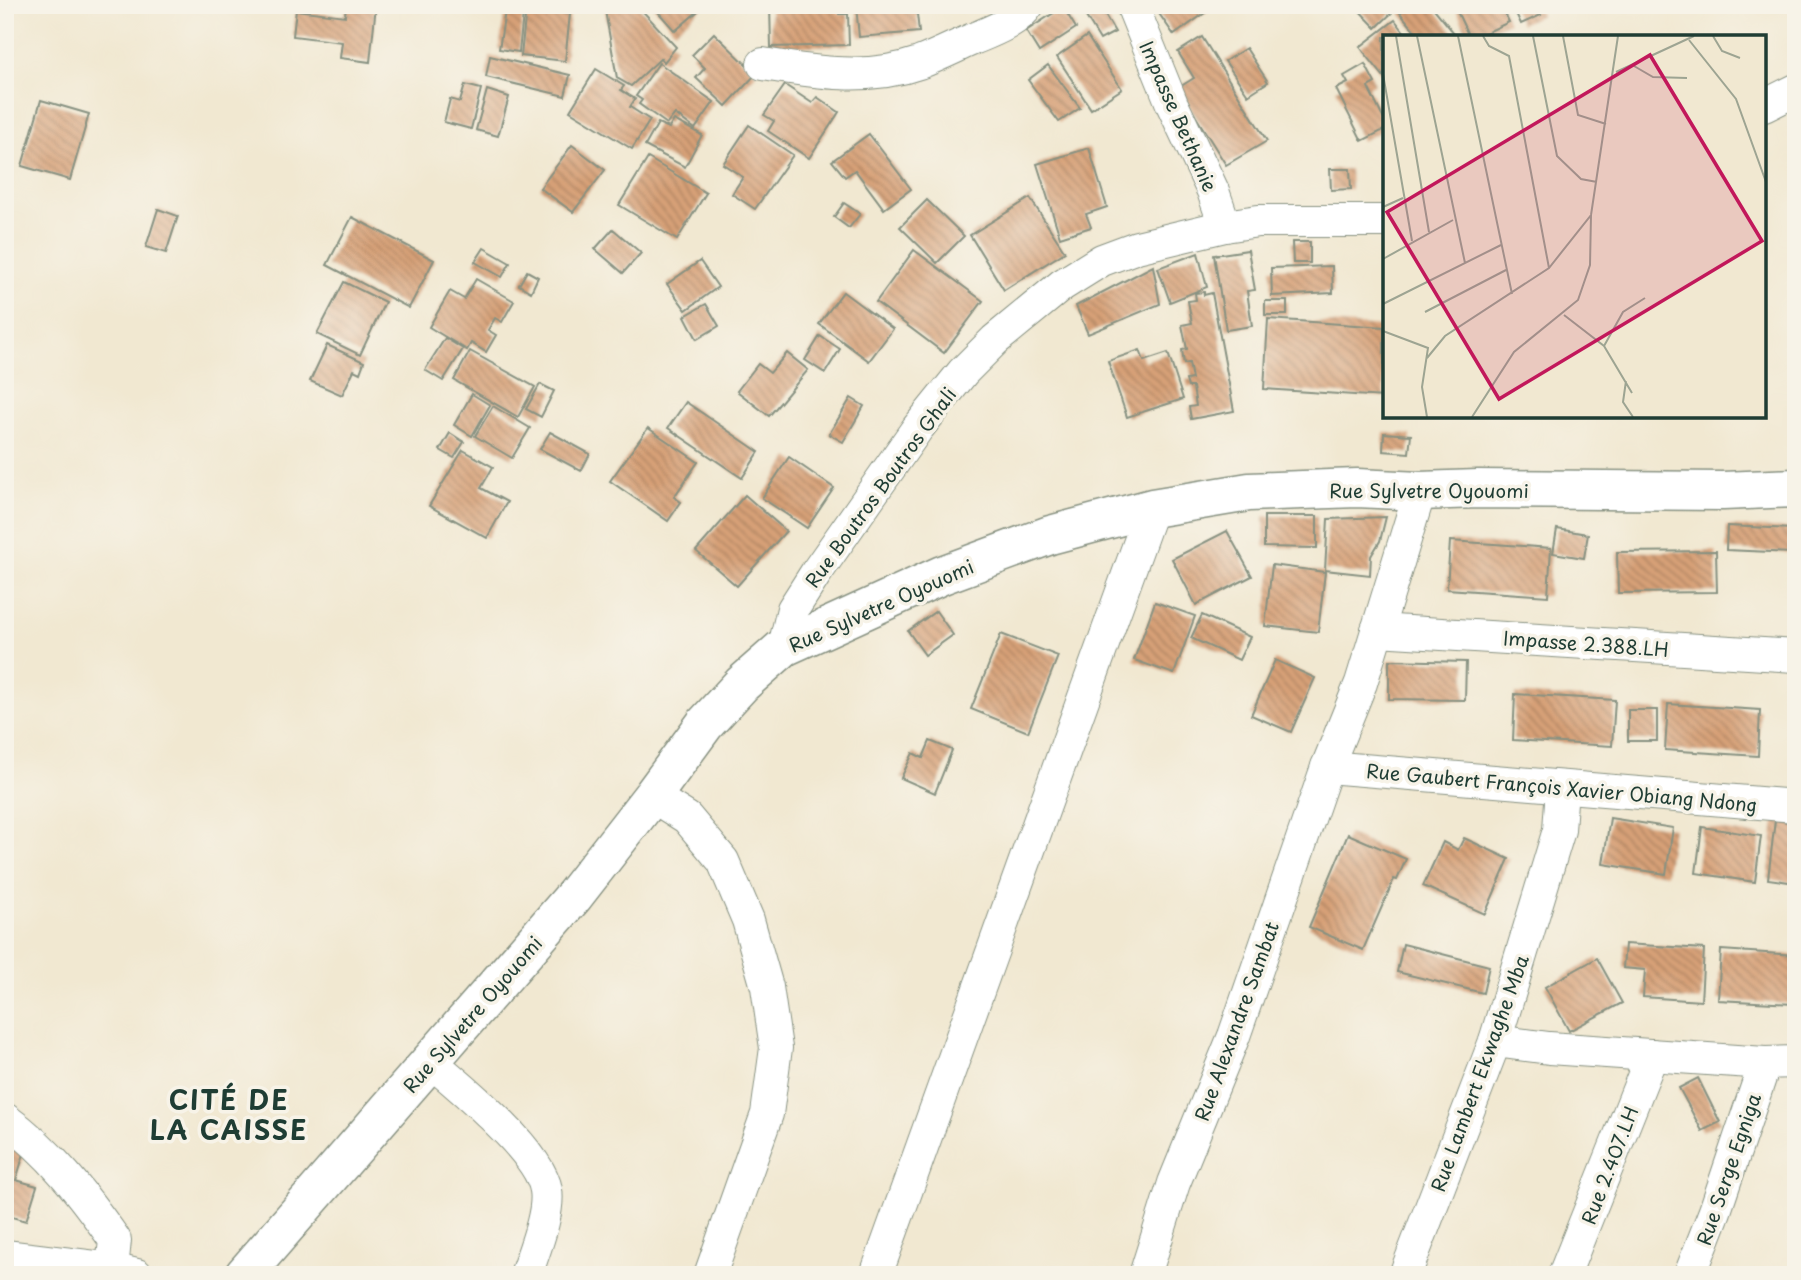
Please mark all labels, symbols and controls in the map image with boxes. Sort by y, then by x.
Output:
inset map [1383,35,1766,418]
street label: Impasse Bethanie [1133,36,1225,196]
street label: Rue Boutros Boutros Ghali [798,381,962,593]
street label: Rue Sylvetre Oyouomi [1329,476,1529,504]
street label: Rue Sylvetre Oyouomi [784,552,978,658]
street label: Impasse 2.388.LH [1502,623,1670,663]
street label: Rue Gaubert François Xavier Obiang Ndong [1365,756,1759,818]
street label: Rue Alexandre Sambat [1187,917,1285,1125]
street label: Rue Sylvetre Oyouomi [396,930,548,1098]
street label: Rue Lambert Ekwaghe Mba [1423,950,1535,1195]
district label: CITÉ DE LA CAISSE [150,1080,308,1149]
street label: Rue Serge Egniga [1689,1089,1767,1249]
street label: Rue 2.407.LH [1574,1102,1644,1228]

